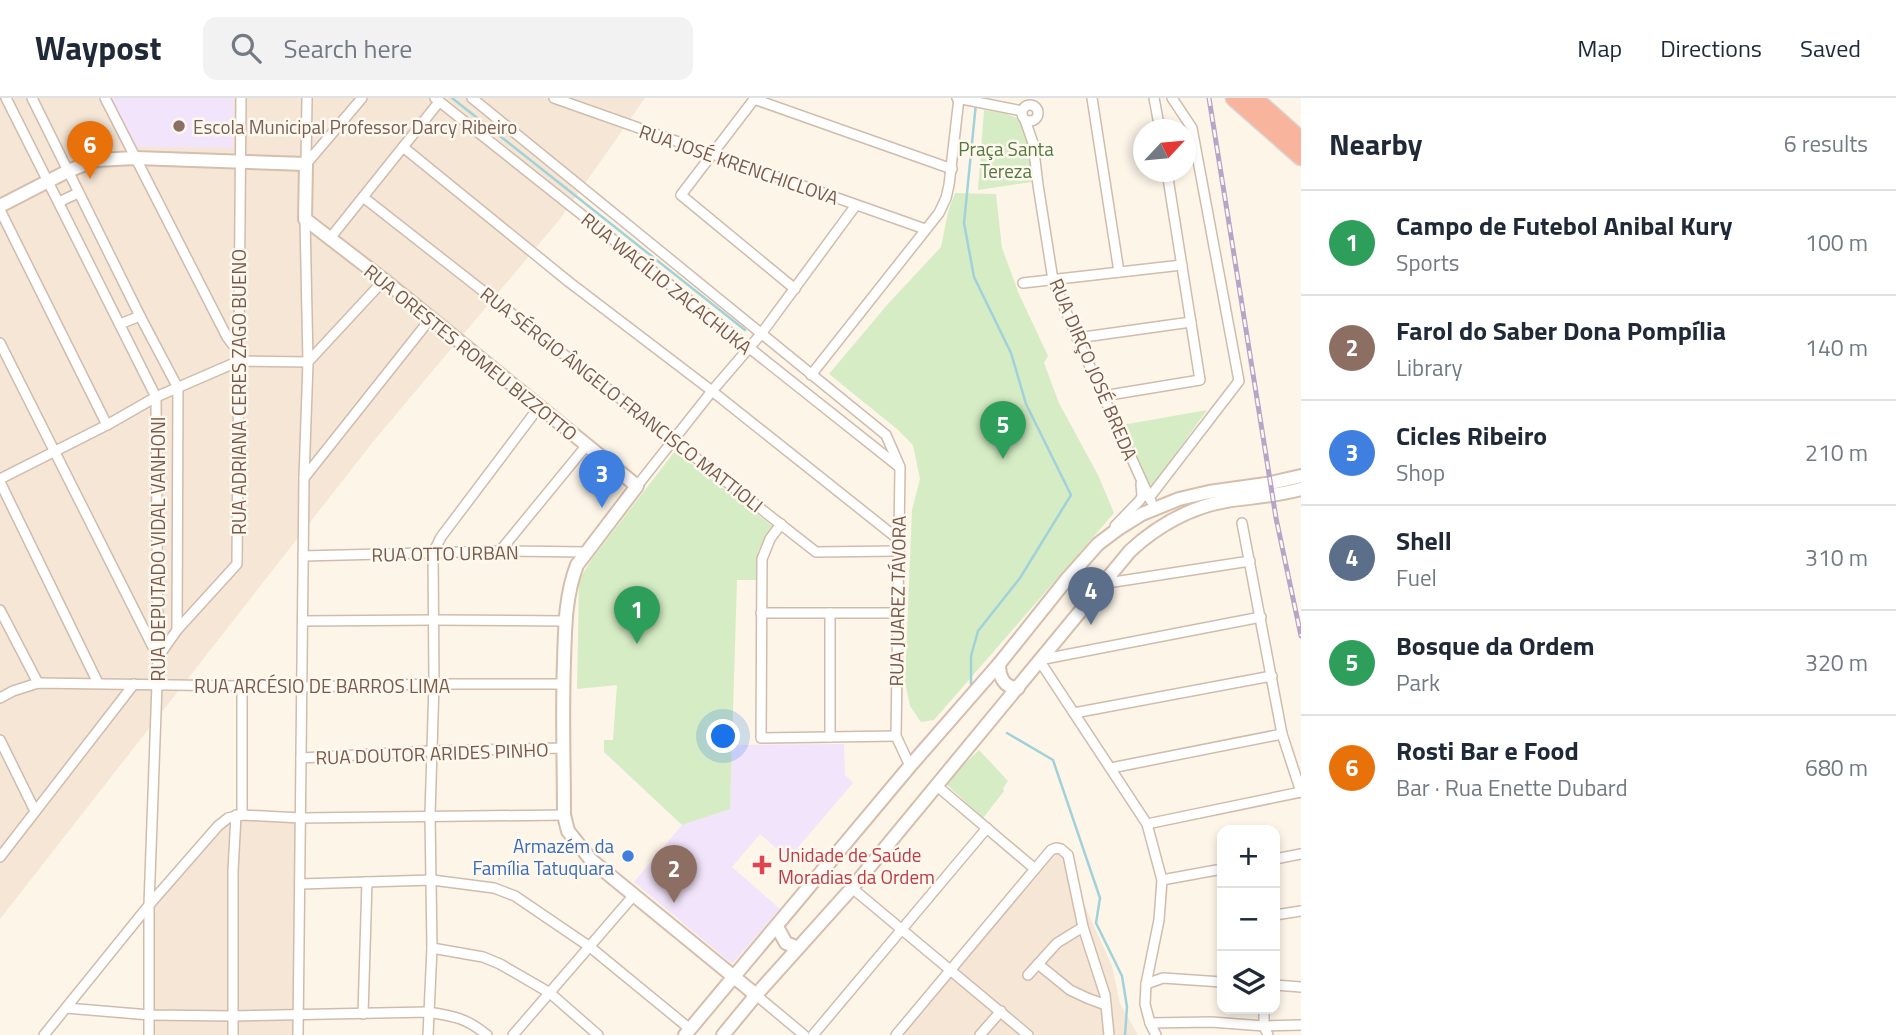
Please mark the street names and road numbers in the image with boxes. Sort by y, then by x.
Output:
street label: RUA JOSÉ KRENCHICLOVA [635,116,843,212]
street label: RUA WACÍLIO ZACACHUKA [575,205,759,361]
street label: RUA ADRIANA CERES ZAGO BUENO [224,249,253,535]
street label: RUA ORESTES ROMEU BIZZOTTO [358,257,584,447]
street label: RUA DIRÇO JOSÉ BREDA [1043,274,1145,464]
street label: RUA SÉRGIO ÂNGELO FRANCISCO MATTIOLI [474,279,770,519]
street label: RUA DEPUTADO VIDAL VANHONI [143,417,172,681]
street label: RUA JUAREZ TÁVORA [881,515,913,687]
street label: RUA OTTO URBAN [371,537,519,569]
street label: RUA ARCÉSIO DE BARROS LIMA [194,671,450,700]
street label: RUA DOUTOR ARIDES PINHO [315,734,549,772]

